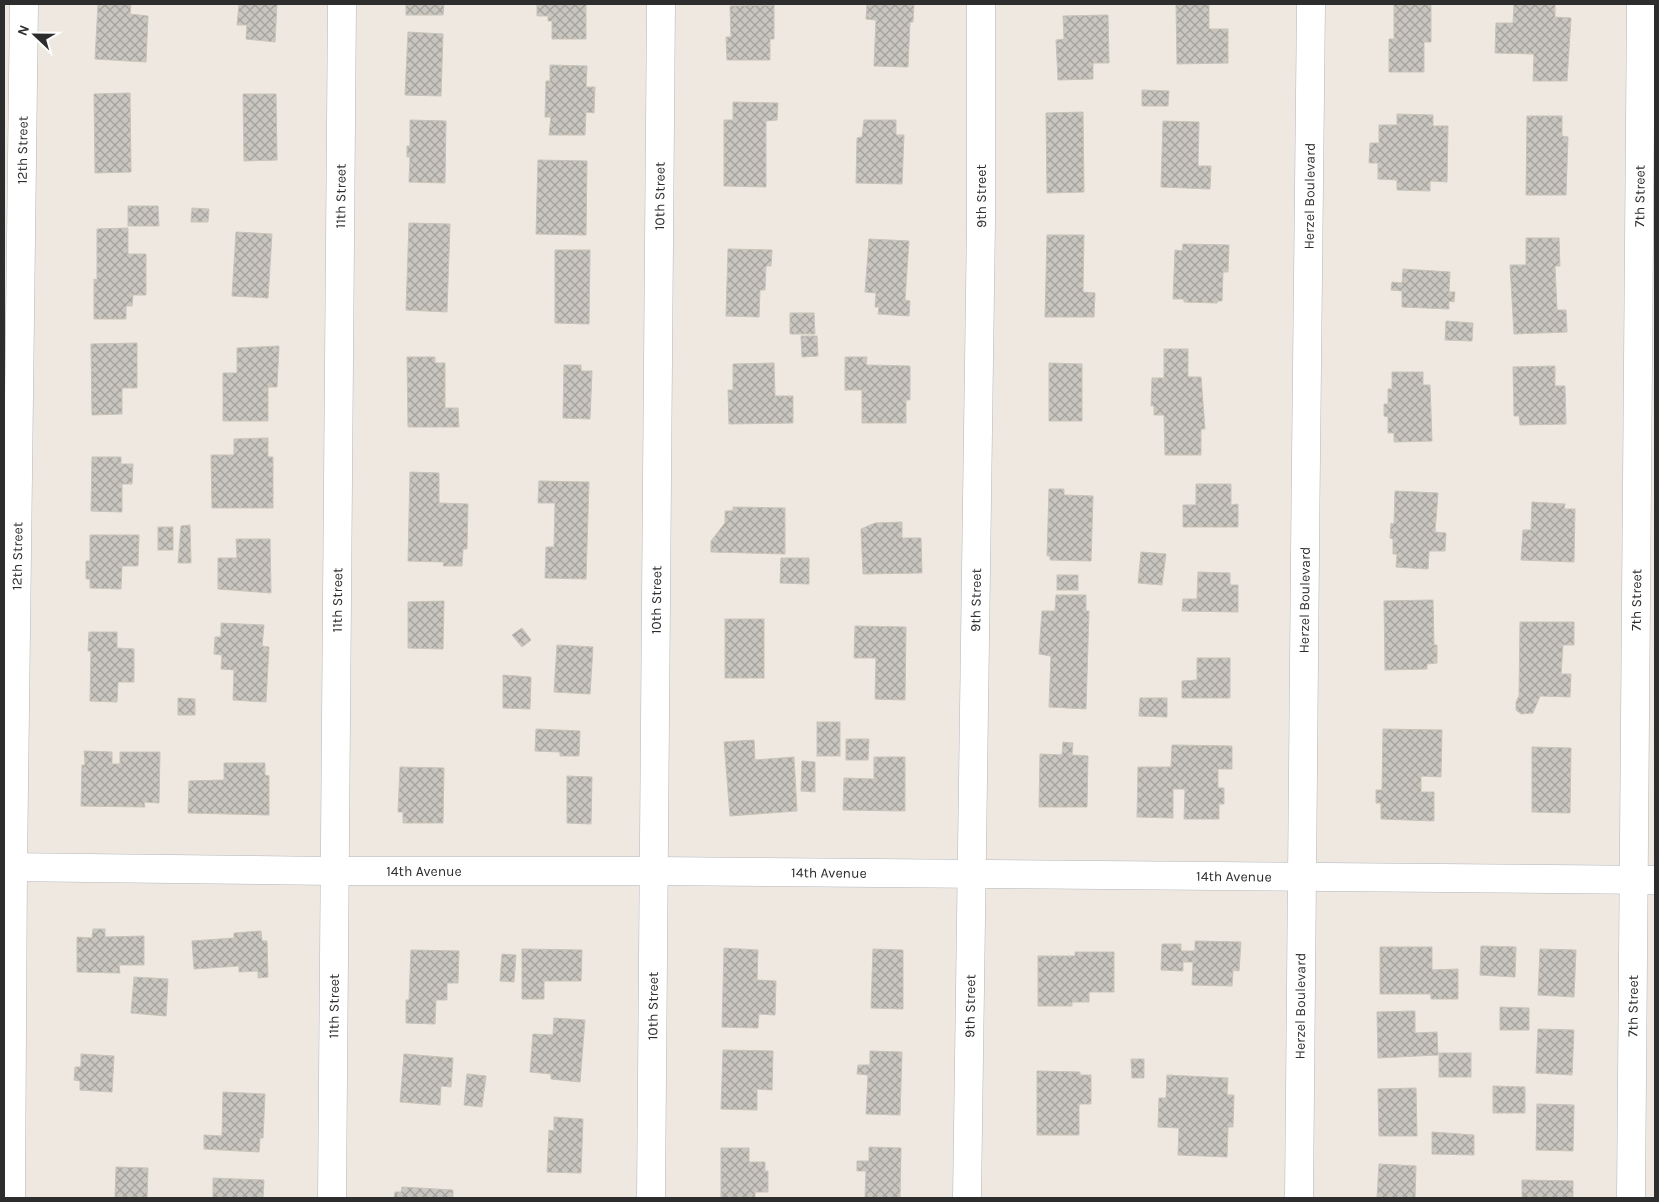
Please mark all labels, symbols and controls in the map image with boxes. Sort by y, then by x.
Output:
north arrow [10,10,60,60]
text: N [14,22,33,38]
street label: 12th Street [13,116,31,184]
street label: Herzel Boulevard [1300,143,1318,250]
street label: 10th Street [651,162,668,230]
street label: 11th Street [332,164,349,229]
street label: 9th Street [972,164,990,228]
street label: 7th Street [1631,165,1648,227]
street label: 12th Street [8,522,26,590]
street label: Herzel Boulevard [1295,547,1313,654]
street label: 10th Street [647,566,665,634]
street label: 11th Street [328,568,346,632]
street label: 9th Street [967,568,985,632]
street label: 7th Street [1627,569,1645,631]
street label: 14th Avenue [386,863,462,880]
street label: 14th Avenue [791,864,867,881]
street label: 14th Avenue [1196,867,1272,885]
street label: Herzel Boulevard [1291,953,1309,1059]
street label: 10th Street [644,972,661,1040]
street label: 11th Street [325,974,342,1038]
street label: 9th Street [961,974,979,1038]
street label: 7th Street [1624,975,1641,1037]

